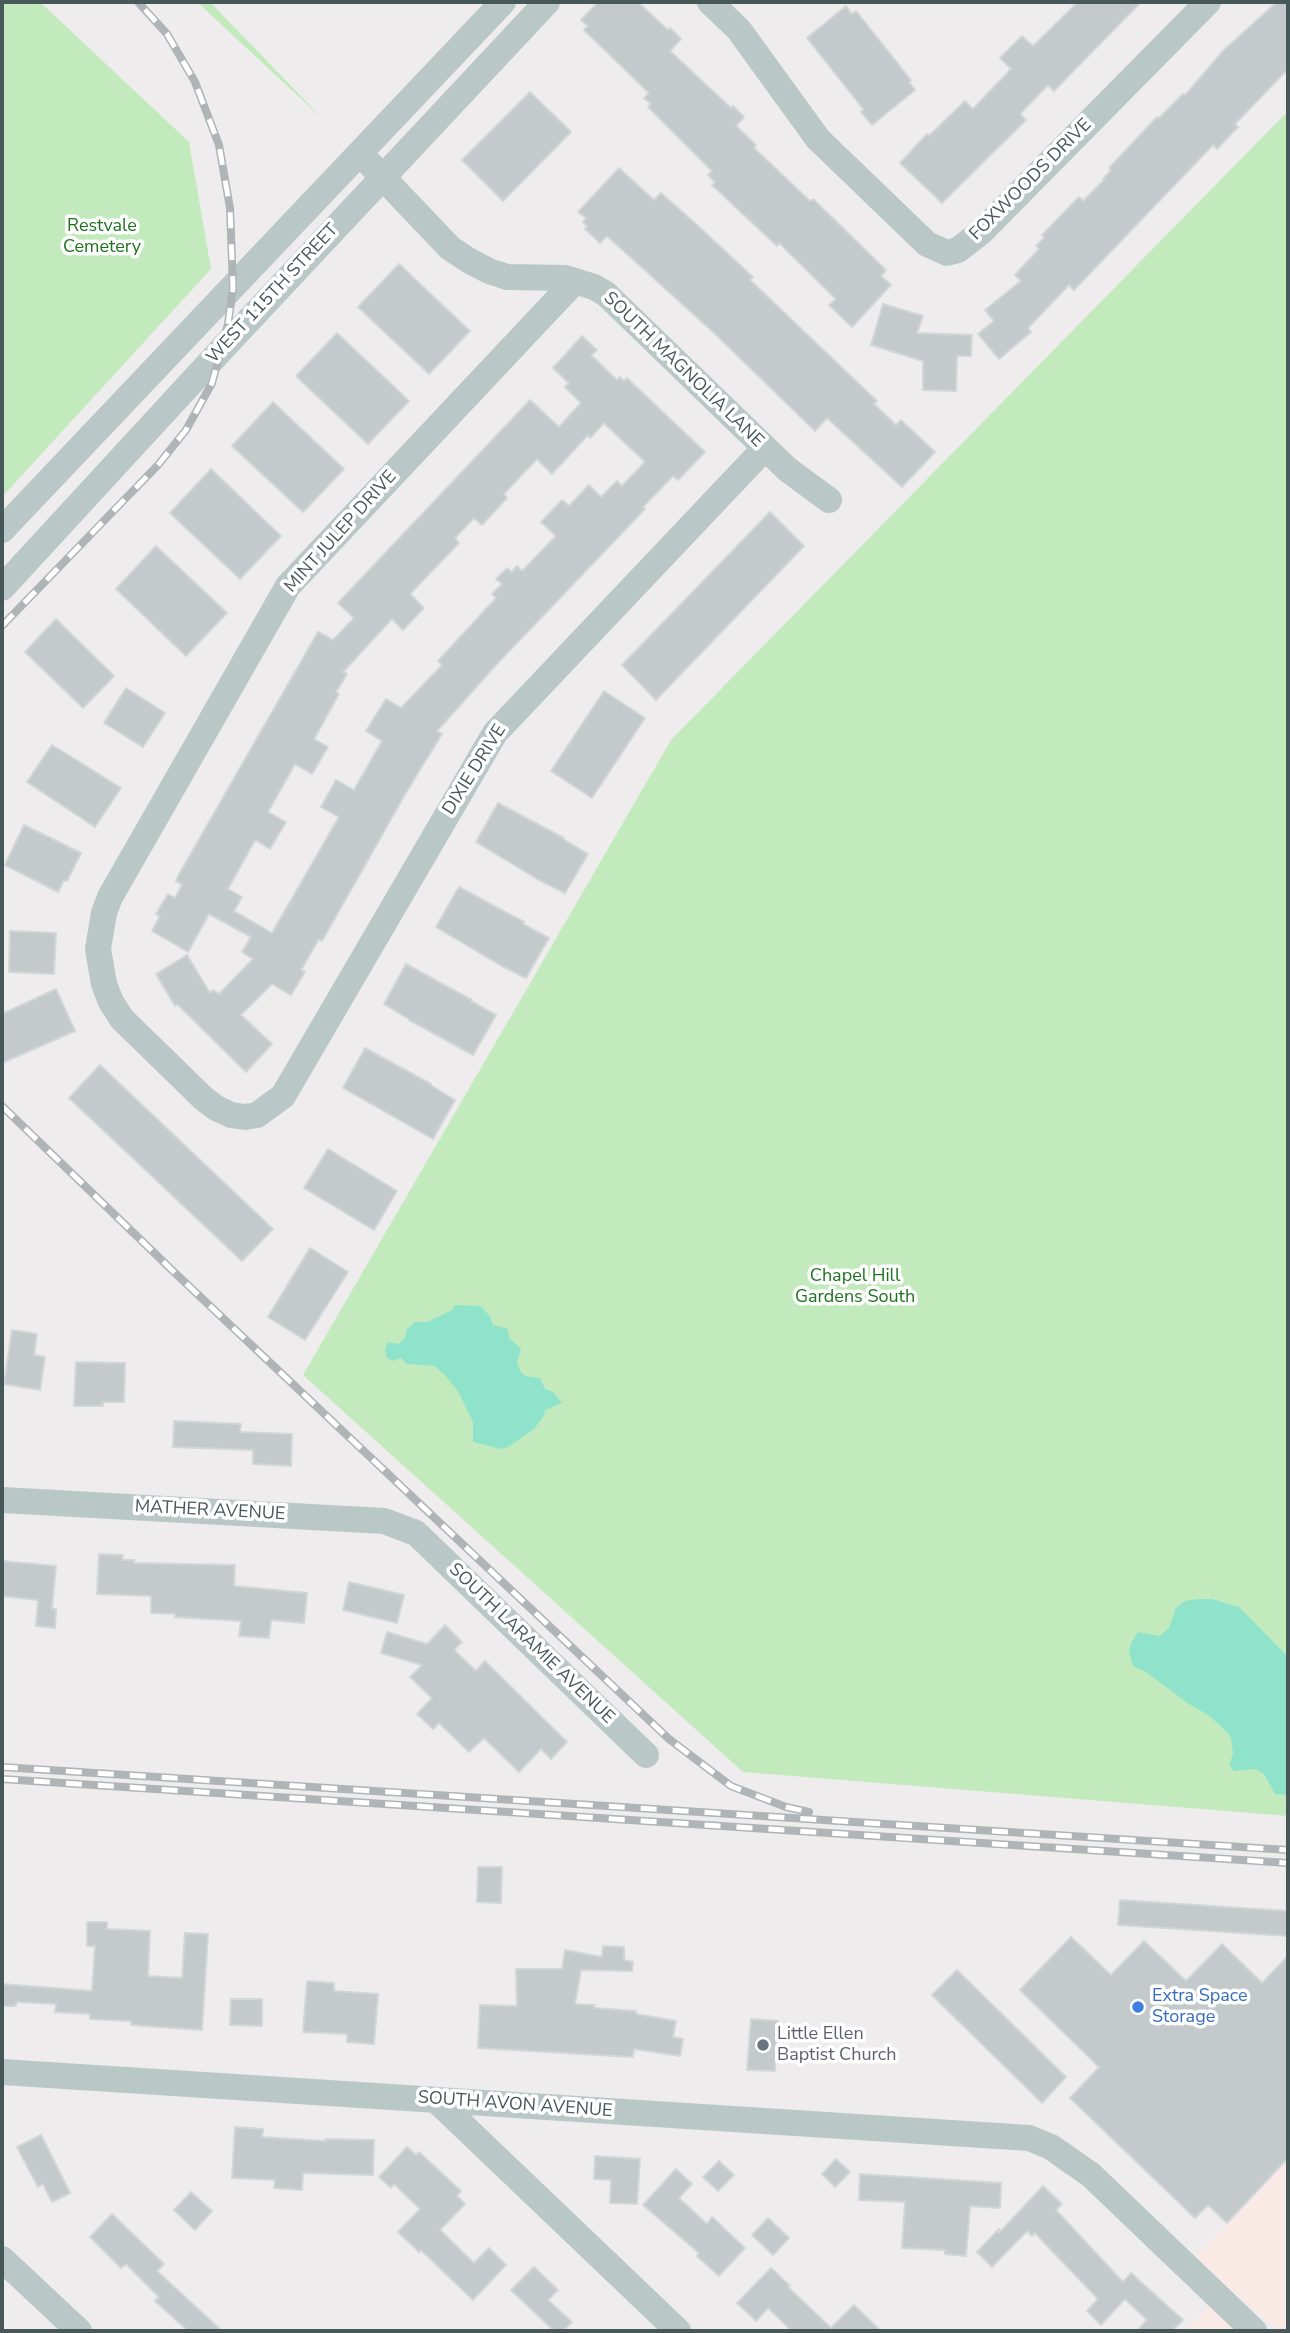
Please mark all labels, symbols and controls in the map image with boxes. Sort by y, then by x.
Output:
street label: FOXWOODS DRIVE [966,115,1096,245]
park label: Restvale Cemetery [63,216,141,258]
street label: WEST 115TH STREET [203,220,343,368]
street label: SOUTH MAGNOLIA LANE [598,288,768,452]
street label: MINT JULEP DRIVE [280,466,402,598]
street label: DIXIE DRIVE [439,721,511,819]
park label: Chapel Hill Gardens South [795,1266,915,1308]
street label: MATHER AVENUE [134,1496,286,1526]
street label: SOUTH LARAMIE AVENUE [444,1559,618,1729]
place label: Extra Space Storage [1152,1986,1248,2028]
marker: Extra Space Storage [1130,1999,1146,2015]
place label: Little Ellen Baptist Church [777,2024,896,2066]
marker: Little Ellen Baptist Church [755,2037,771,2053]
street label: SOUTH AVON AVENUE [417,2087,613,2123]

